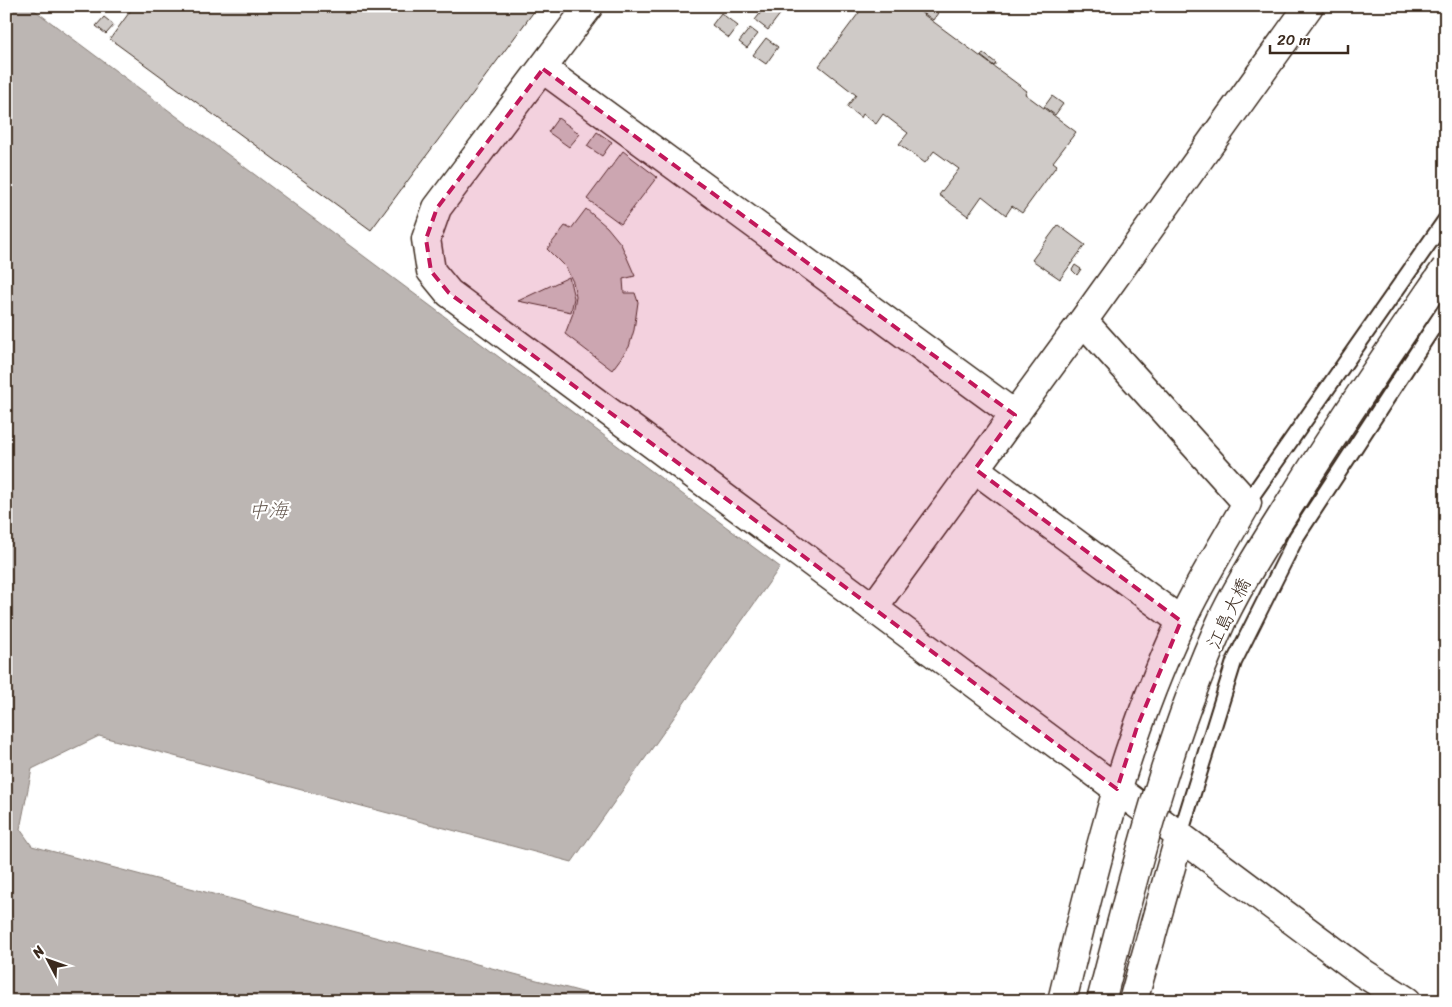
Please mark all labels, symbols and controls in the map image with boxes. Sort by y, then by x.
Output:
scale bar [1270,22,1347,54]
text: 20 m [1277,27,1311,53]
water label: 中海 [248,493,290,528]
street label: 江島大橋 [1197,572,1260,655]
north arrow [22,934,72,984]
text: N [25,940,51,964]

